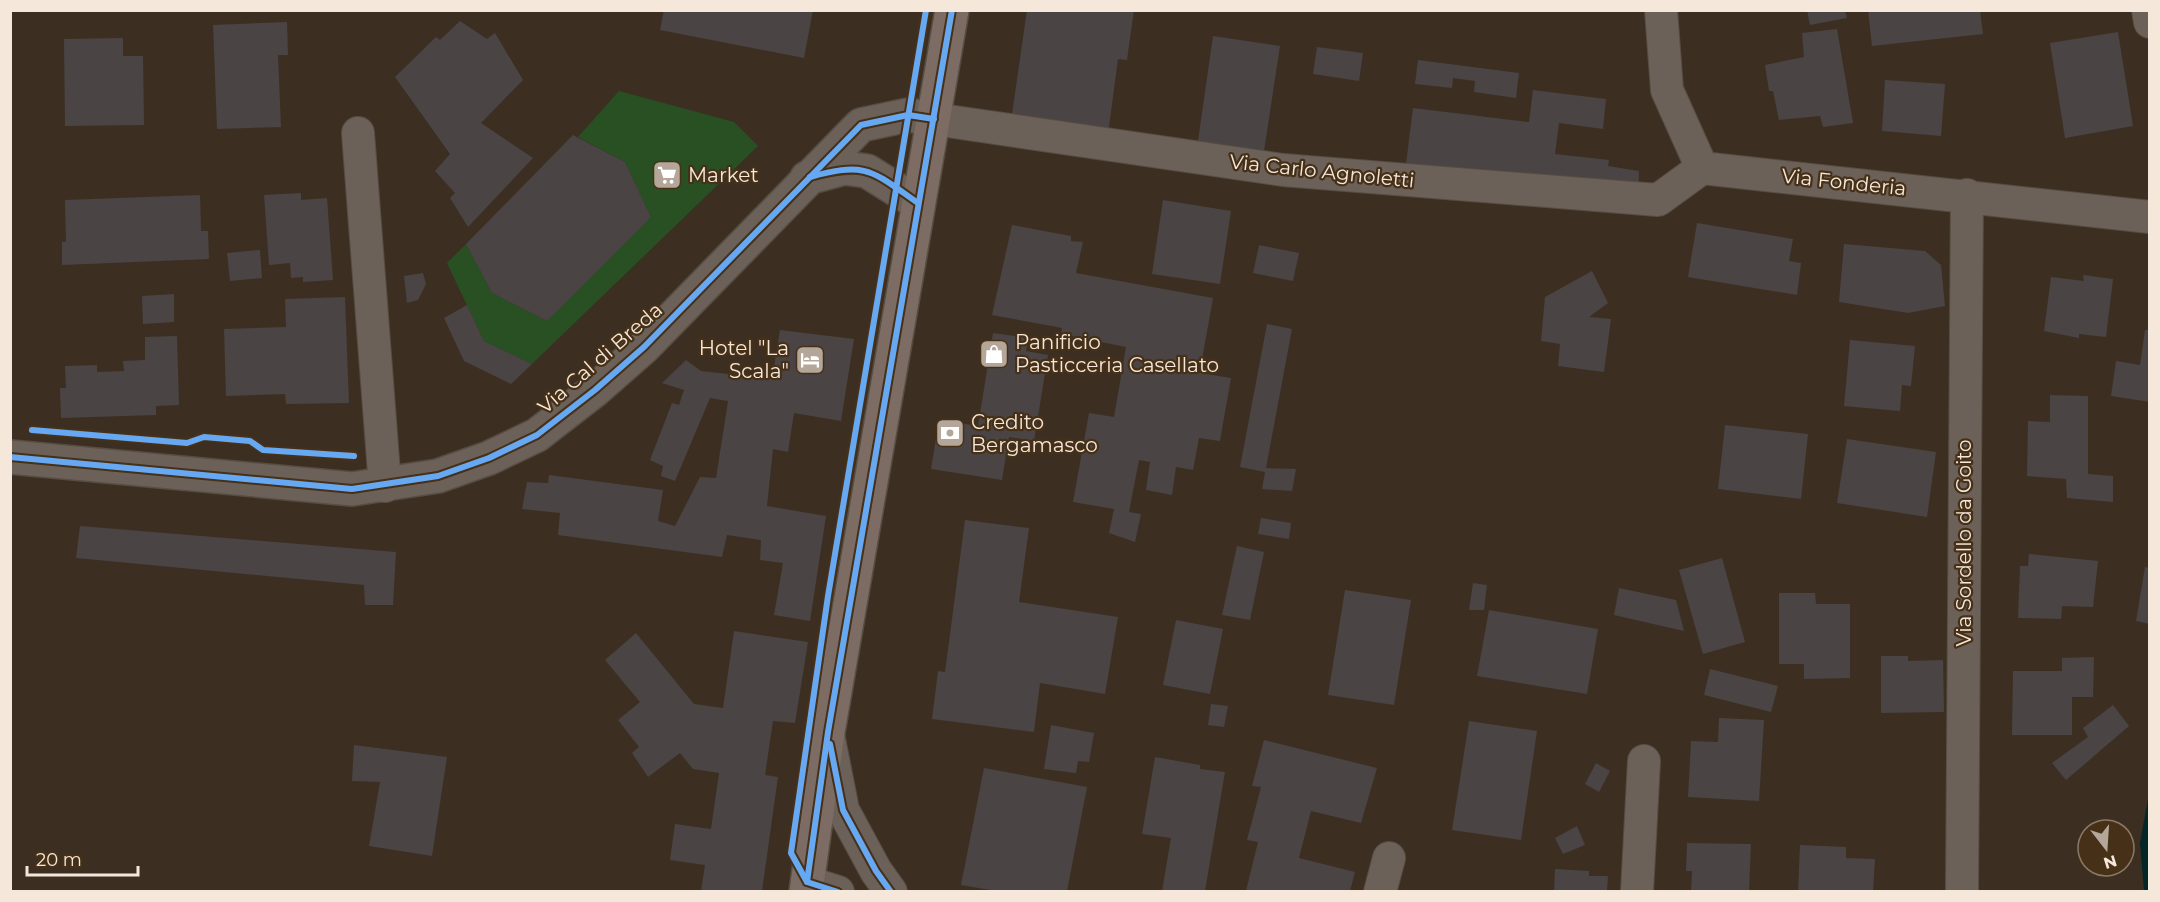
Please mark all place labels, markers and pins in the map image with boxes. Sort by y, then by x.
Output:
supermarket icon: Market [651,159,683,191]
place label: Market [688,163,759,187]
place label: Panificio Pasticceria Casellato [1015,330,1219,377]
place label: Hotel "La Scala" [699,336,789,383]
shop icon: Panificio Pasticceria Casellato [978,338,1010,370]
hotel icon: Hotel "La Scala" [794,344,826,376]
place label: Credito Bergamasco [971,410,1098,457]
bank icon: Credito Bergamasco [934,417,966,449]

